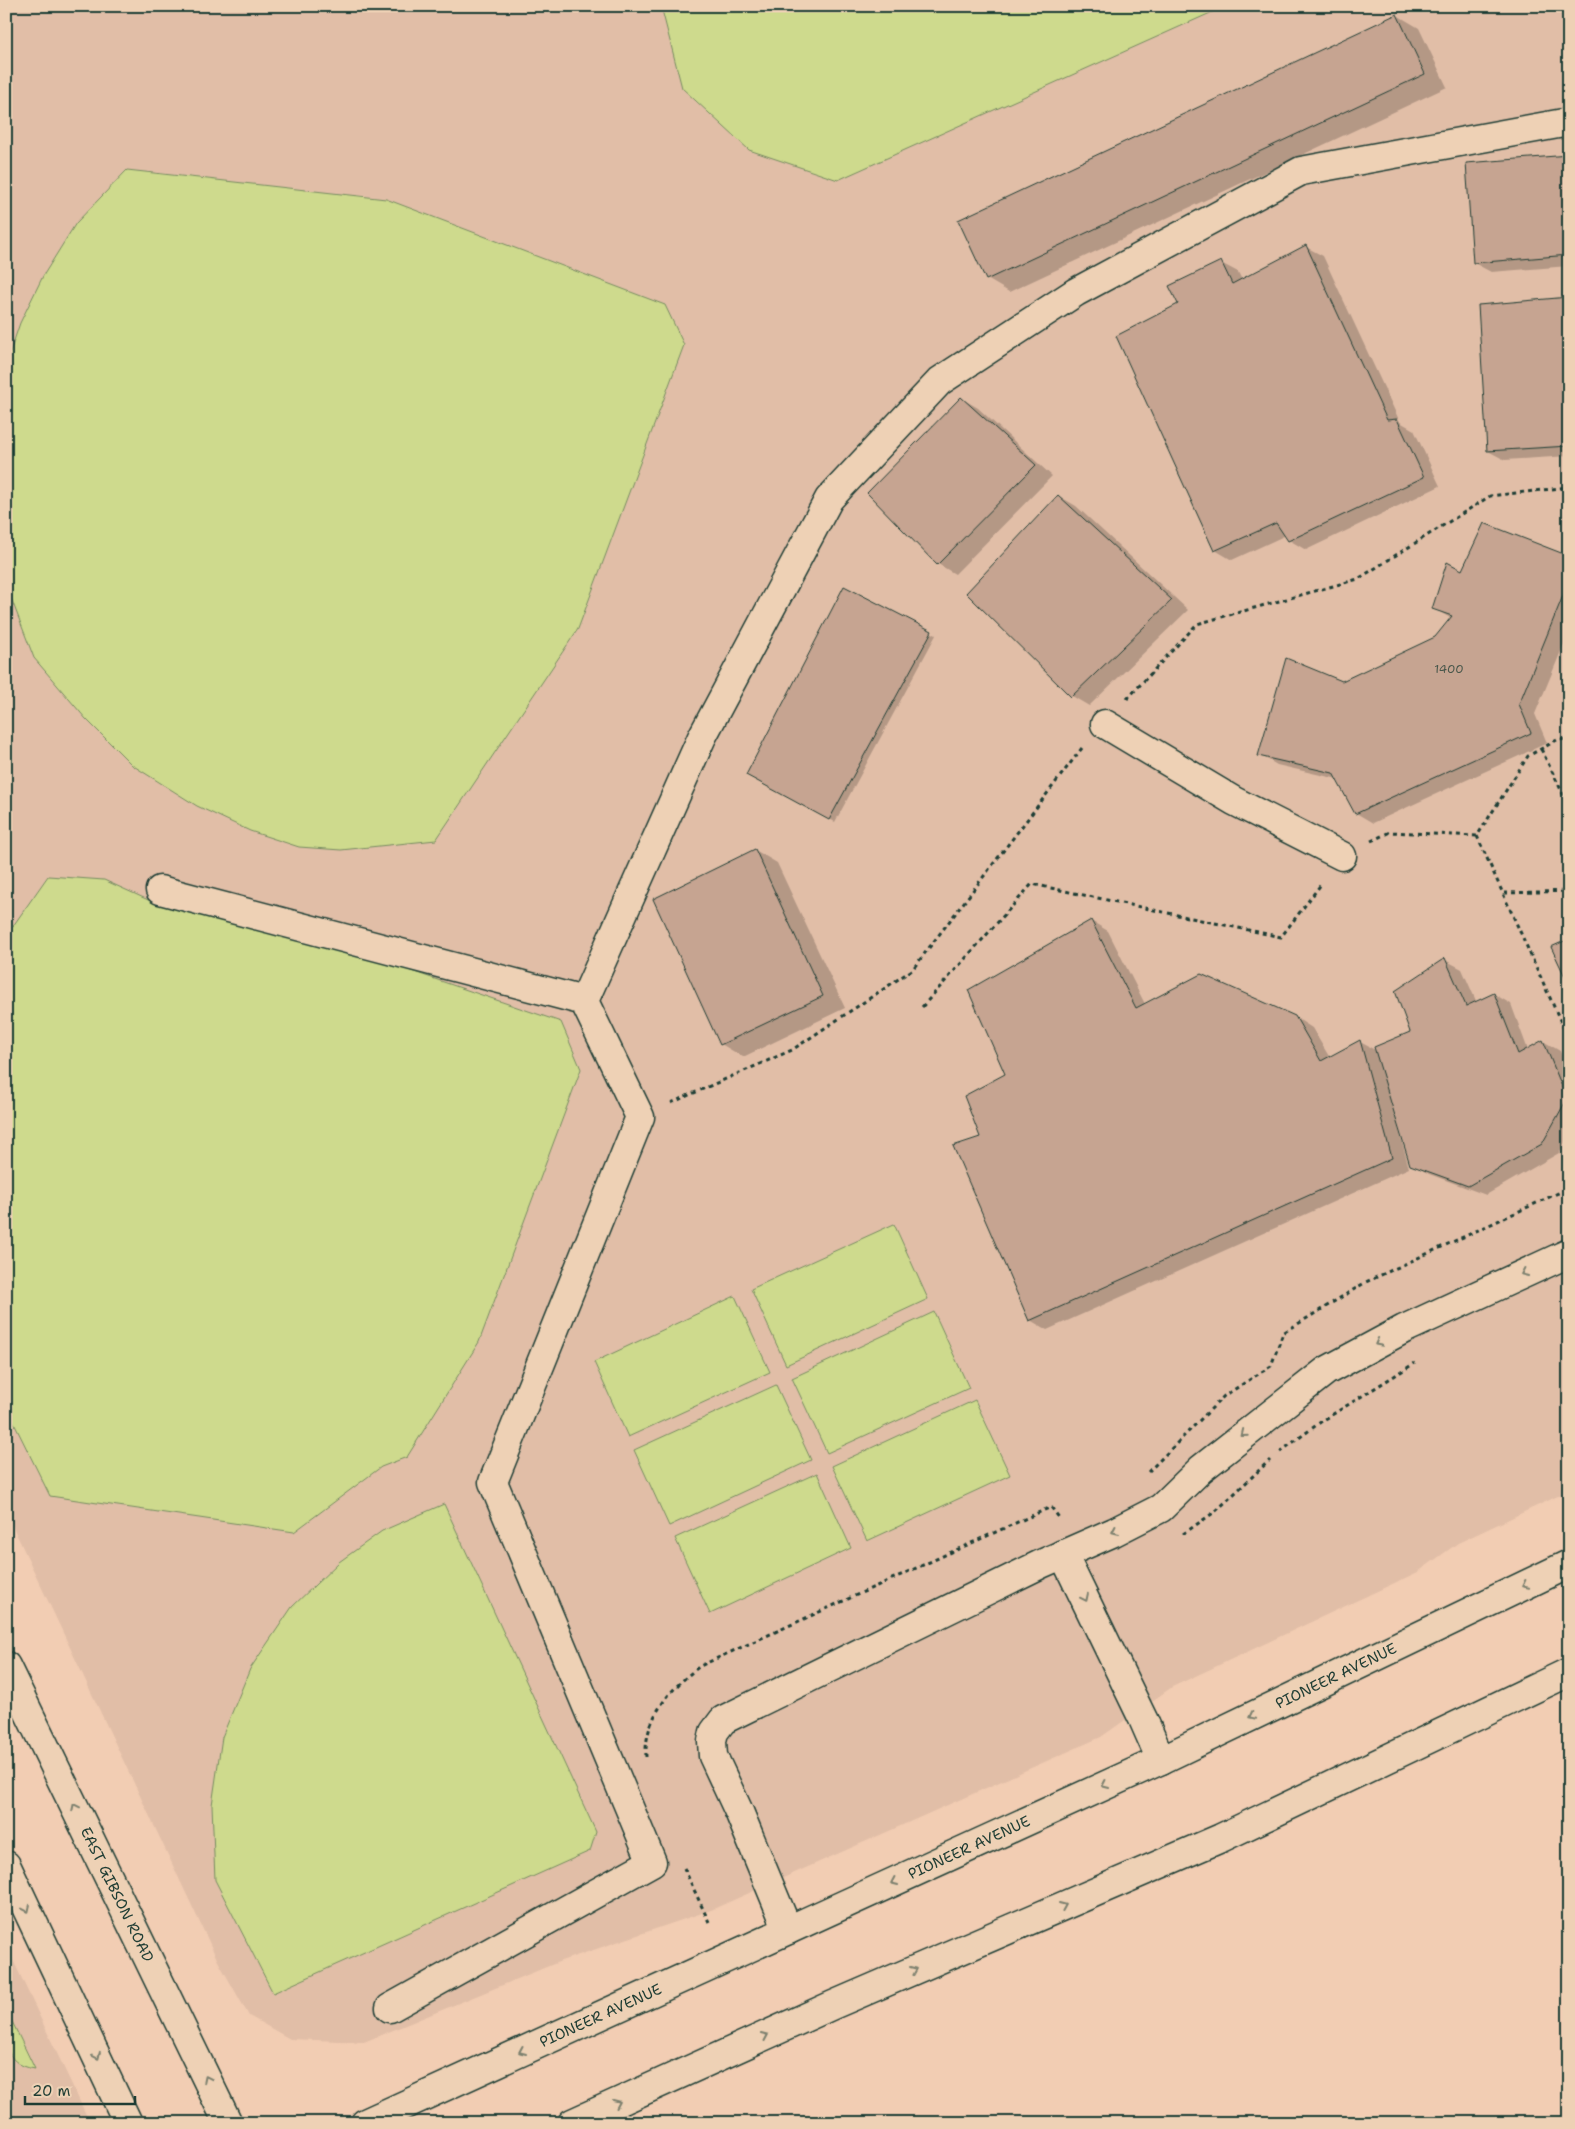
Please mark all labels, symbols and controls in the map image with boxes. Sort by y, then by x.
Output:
house number: 1400 [1434,661,1464,677]
one-way arrow [1521,1267,1530,1277]
one-way arrow [1374,1337,1383,1347]
one-way arrow [1241,1429,1250,1437]
one-way arrow [1111,1525,1120,1535]
one-way arrow [1521,1579,1530,1589]
one-way arrow [1078,1593,1089,1602]
street label: PIONEER AVENUE [1272,1638,1400,1714]
one-way arrow [1248,1710,1257,1720]
one-way arrow [1101,1779,1110,1790]
one-way arrow [71,1803,81,1812]
street label: PIONEER AVENUE [905,1811,1033,1884]
street label: EAST GIBSON ROAD [76,1824,158,1965]
one-way arrow [890,1876,899,1886]
one-way arrow [1058,1902,1067,1912]
one-way arrow [21,1904,31,1913]
one-way arrow [909,1966,918,1977]
street label: PIONEER AVENUE [536,1979,665,2052]
one-way arrow [760,2031,769,2042]
one-way arrow [518,2045,527,2056]
one-way arrow [90,2051,101,2060]
scale bar [25,2074,135,2106]
one-way arrow [203,2075,213,2084]
text: 20 m [32,2081,71,2101]
one-way arrow [612,2098,621,2109]

